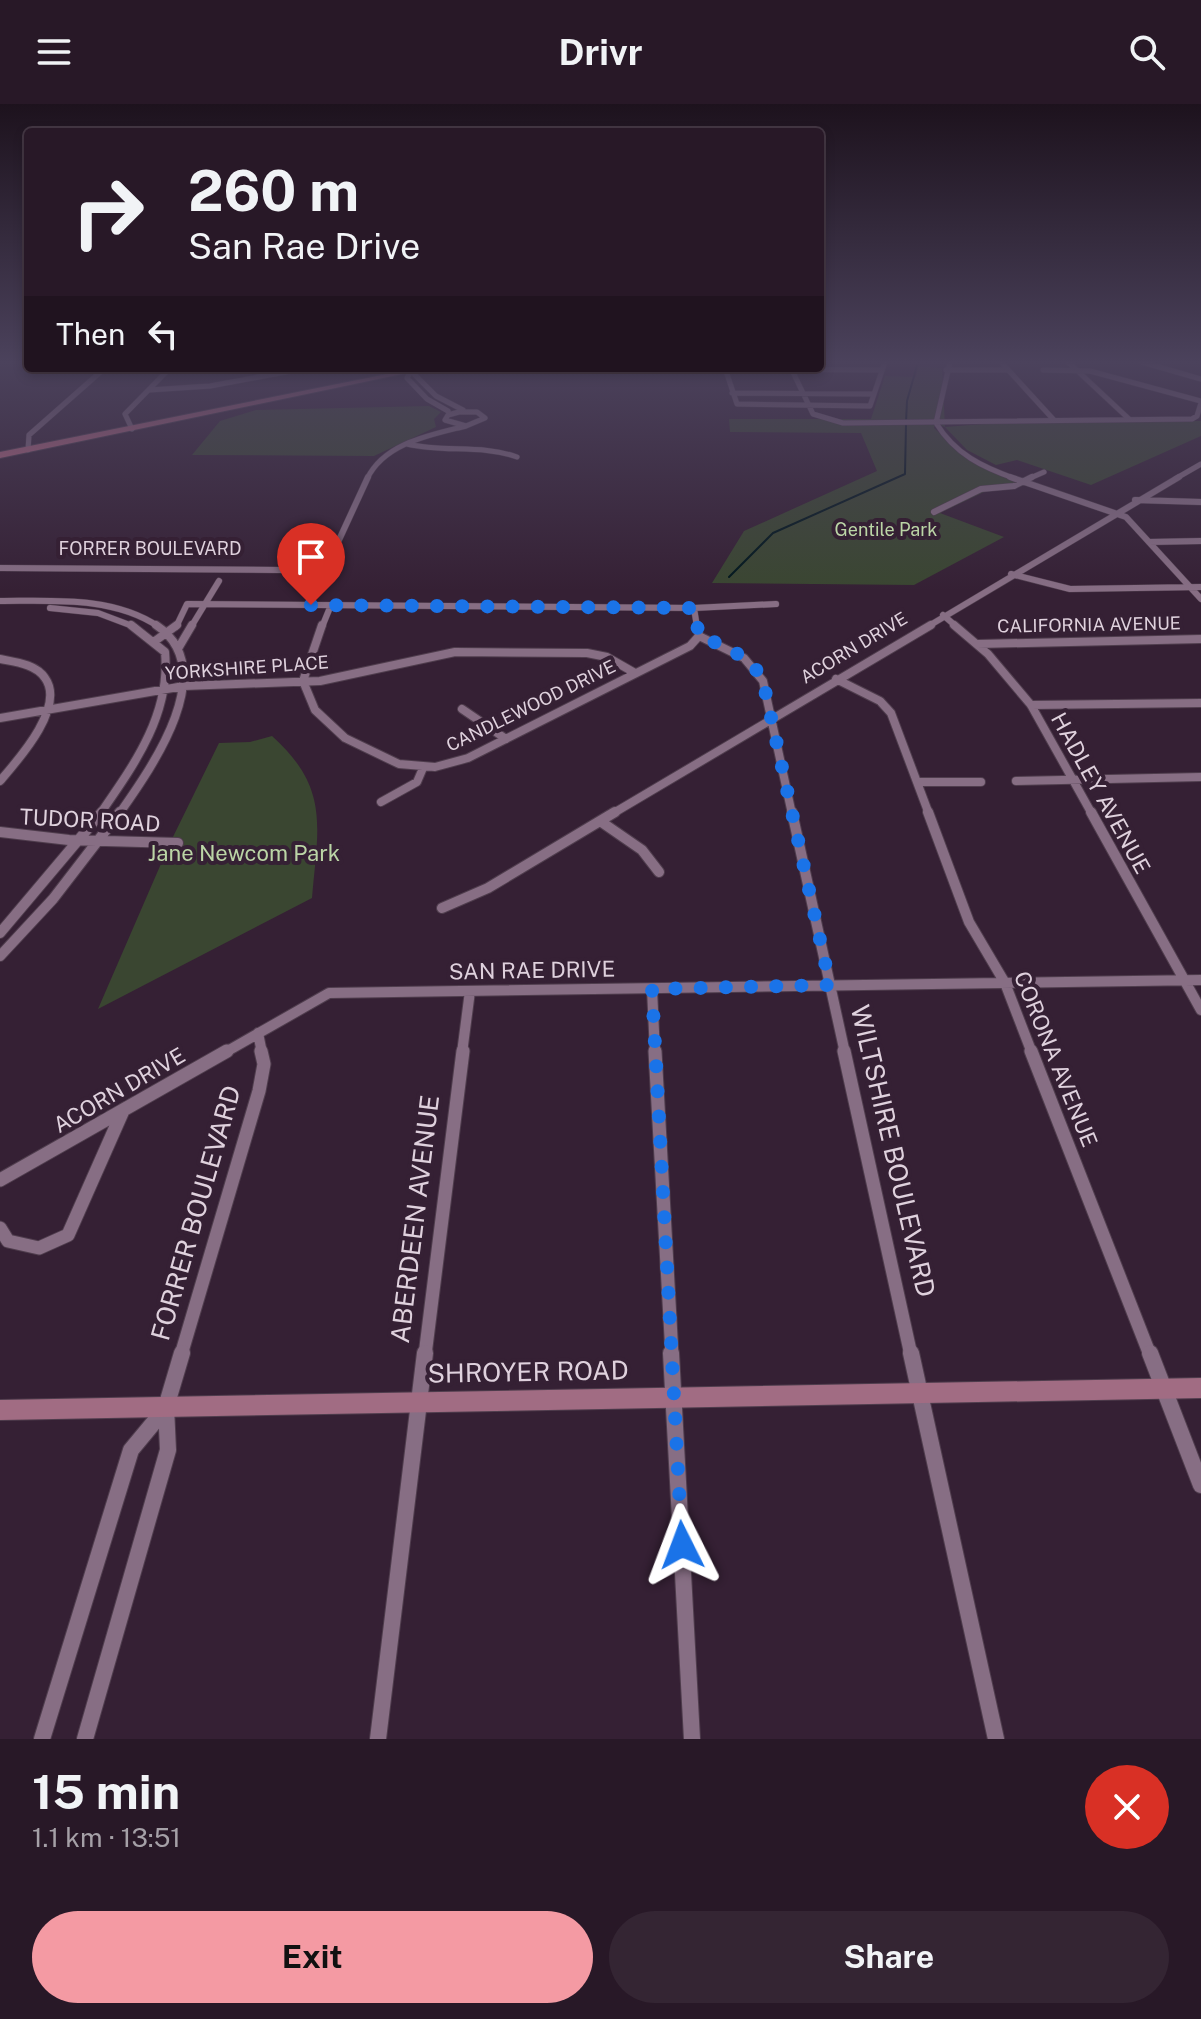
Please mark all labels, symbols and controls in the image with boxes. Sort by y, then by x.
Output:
icon: menu [32,30,76,74]
icon: search [1125,30,1169,74]
text: Drivr [559,31,642,73]
text: 260 m [188,158,359,224]
icon: right [56,160,160,264]
text: San Rae Drive [188,225,420,267]
icon: left [141,312,185,356]
text: Then [56,316,125,352]
park label: Gentile Park [835,519,937,540]
pin [277,523,345,605]
icon: arrive [289,535,333,579]
street label: FORRER BOULEVARD [59,538,241,559]
street label: ACORN DRIVE [797,607,911,688]
street label: CALIFORNIA AVENUE [997,612,1181,637]
street label: YORKSHIRE PLACE [164,651,329,684]
street label: CANDLEWOOD DRIVE [443,655,619,756]
street label: HADLEY AVENUE [1046,708,1156,878]
street label: TUDOR ROAD [19,803,161,837]
park label: Jane Newcom Park [148,840,340,866]
street label: SAN RAE DRIVE [449,956,615,984]
street label: CORONA AVENUE [1009,967,1103,1151]
street label: WILTSHIRE BOULEVARD [845,1002,942,1300]
street label: ACORN DRIVE [49,1042,189,1138]
street label: FORRER BOULEVARD [144,1082,247,1344]
street label: ABERDEEN AVENUE [384,1093,445,1345]
street label: SHROYER ROAD [427,1354,629,1389]
position arrow [640,1503,724,1587]
text: 15 min [32,1763,180,1820]
button: close [1085,1765,1169,1849]
text: 1.1 km · 13:51 [32,1822,181,1853]
button: Exit [32,1911,593,2003]
button: Share [609,1911,1169,2003]

